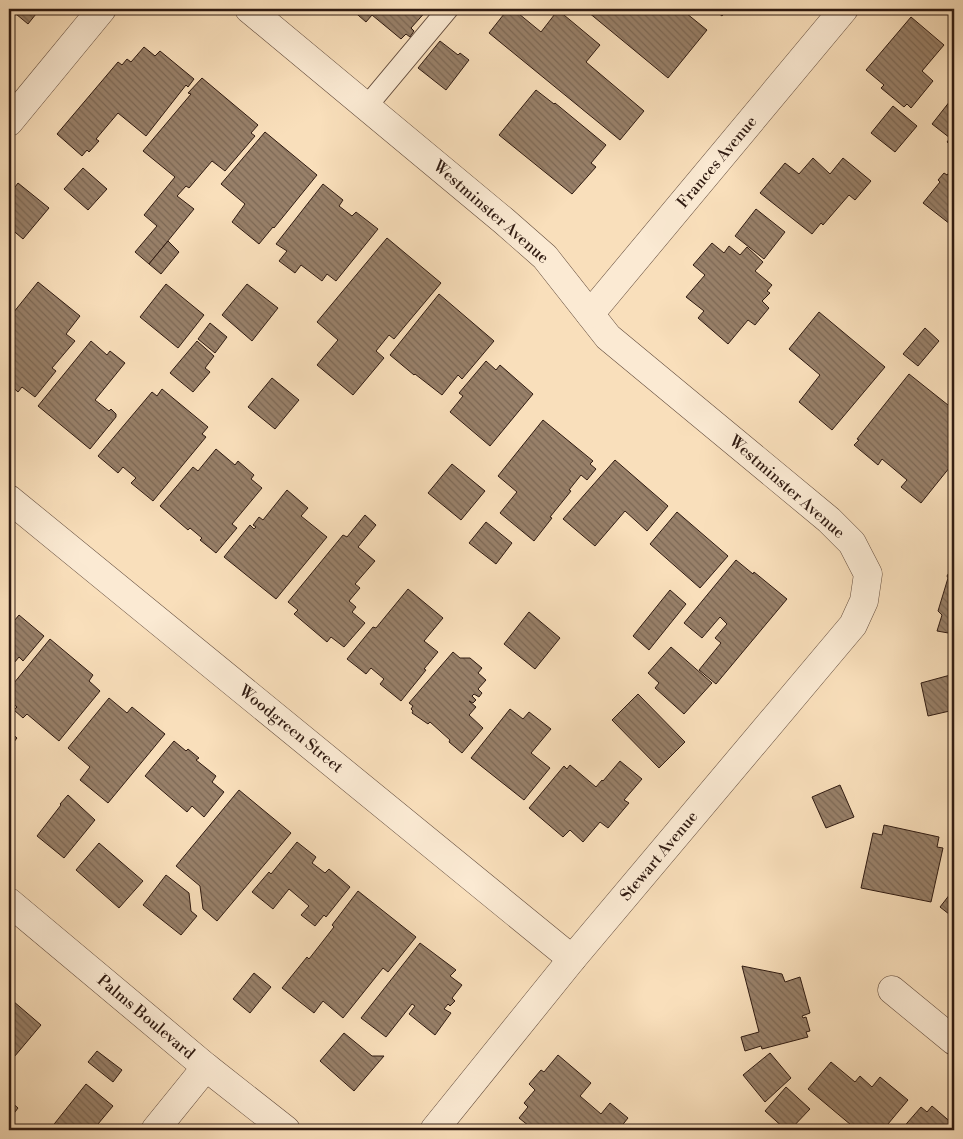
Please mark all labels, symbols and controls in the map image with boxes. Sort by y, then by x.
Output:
street label: Frances Avenue [673,112,761,212]
street label: Westminster Avenue [428,156,553,268]
street label: Westminster Avenue [724,431,849,543]
street label: Woodgreen Street [234,680,347,777]
street label: Stewart Avenue [616,807,702,905]
street label: Palms Boulevard [93,970,199,1064]

